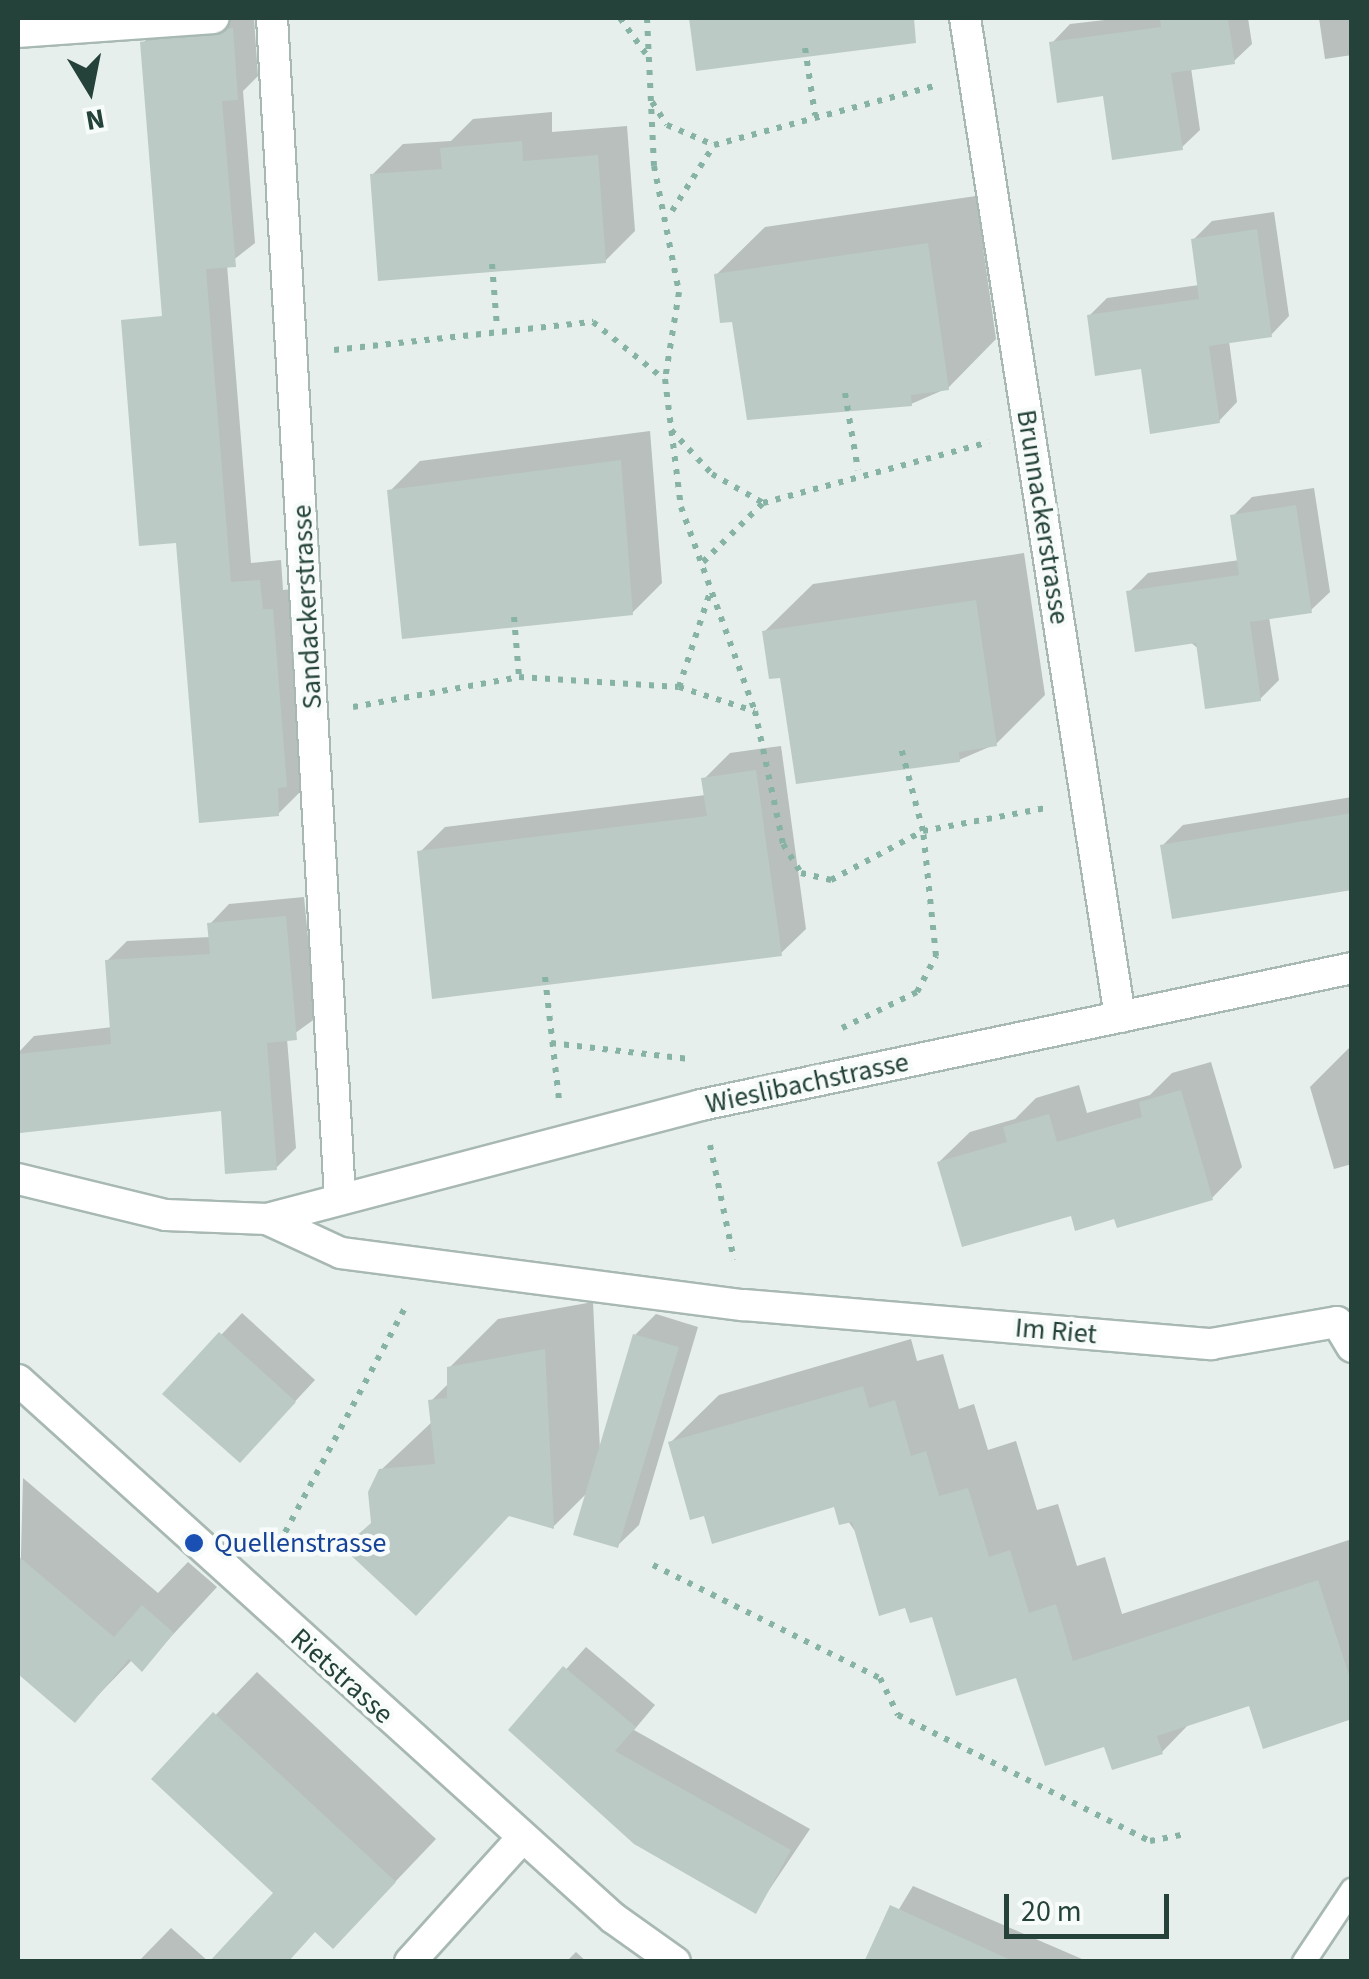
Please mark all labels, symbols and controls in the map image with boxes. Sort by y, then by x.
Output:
north arrow [40,40,140,140]
text: N [83,98,108,141]
street label: Brunnackerstrasse [1009,407,1077,627]
street label: Sandackerstrasse [285,504,329,710]
street label: Wieslibachstrasse [702,1045,912,1121]
street label: Im Riet [1014,1311,1098,1351]
place label: Quellenstrasse [214,1526,386,1560]
marker: Quellenstrasse [183,1532,205,1554]
street label: Rietstrasse [284,1621,400,1731]
scale bar [1009,1874,1174,1936]
text: 20 m [1021,1890,1082,1933]

